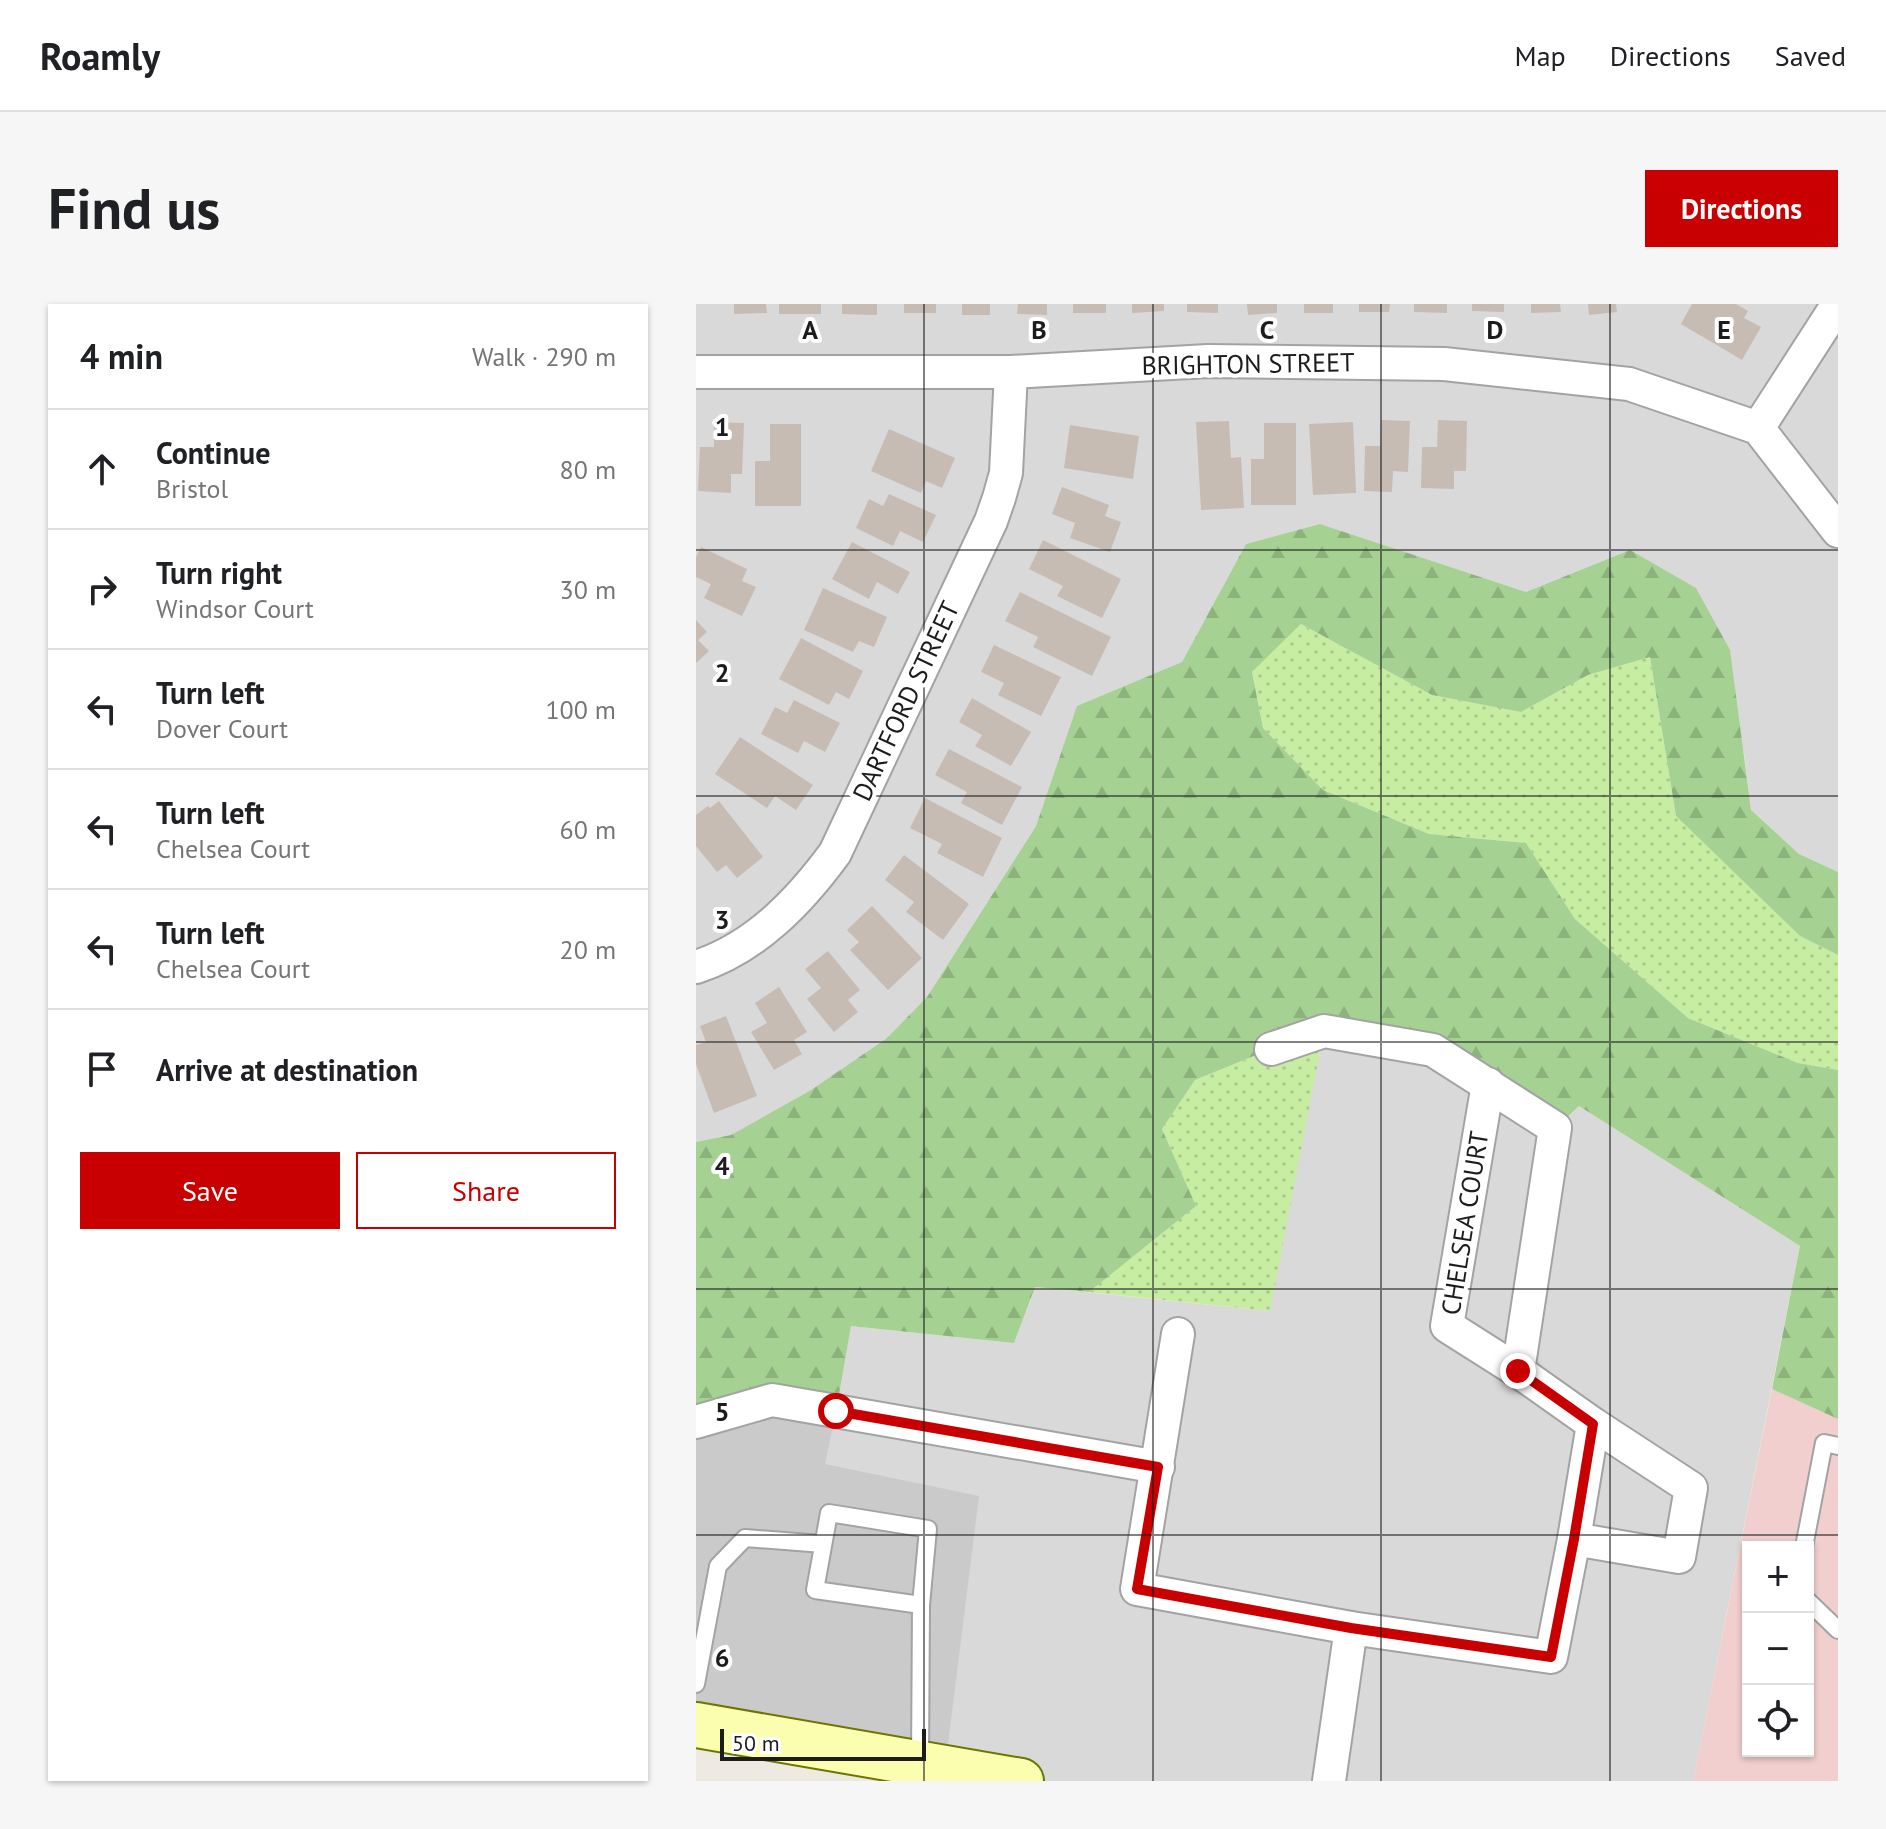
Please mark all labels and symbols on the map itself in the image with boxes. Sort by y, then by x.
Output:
text: A [802,313,818,346]
text: B [1031,313,1047,346]
text: C [1260,313,1274,346]
text: D [1487,313,1503,346]
text: E [1717,313,1731,346]
street label: BRIGHTON STREET [1141,345,1355,382]
text: 1 [715,410,729,443]
street label: DARTFORD STREET [845,596,966,806]
text: 2 [715,656,729,689]
text: 3 [715,903,729,936]
street label: CHELSEA COURT [1434,1129,1495,1317]
text: 4 [715,1149,730,1182]
route end [1500,1353,1536,1389]
route start [818,1393,854,1429]
text: 5 [715,1395,729,1428]
text: 6 [715,1641,729,1674]
scale bar [720,1725,926,1761]

